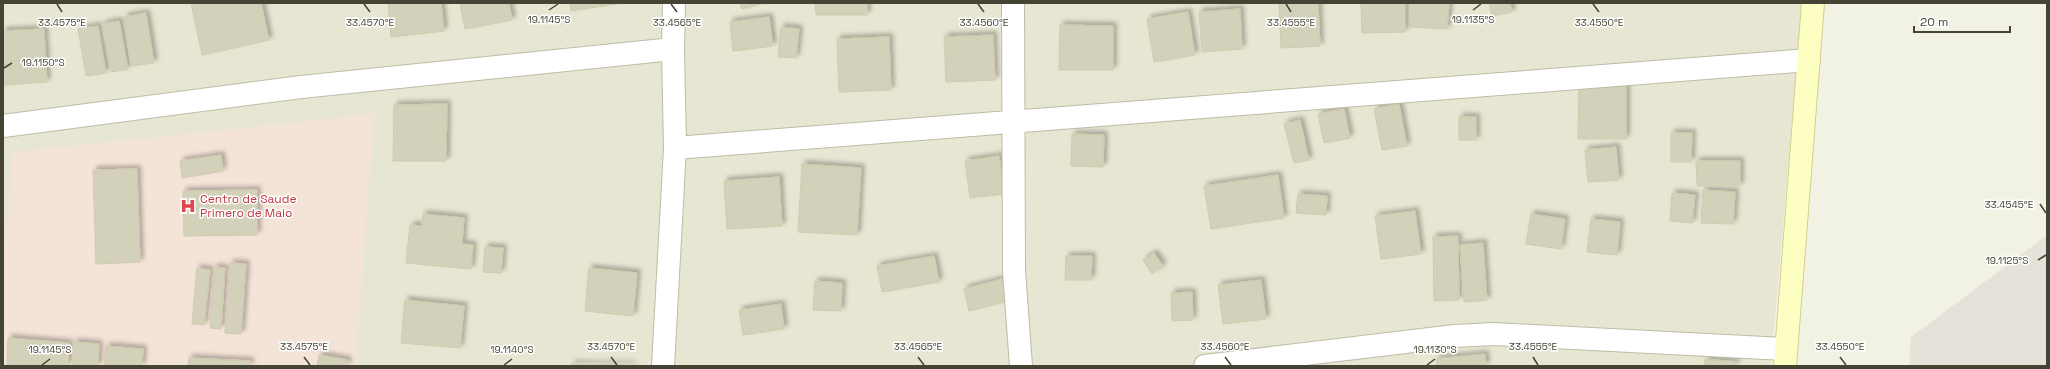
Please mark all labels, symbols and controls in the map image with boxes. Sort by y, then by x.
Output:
scale bar [1914,8,2010,34]
text: 19.1145°S [528,13,570,26]
text: 19.1135°S [1452,13,1494,26]
text: 20 m [1920,14,1948,30]
text: 33.4575°E [38,16,86,29]
text: 33.4570°E [346,16,394,29]
text: 33.4565°E [653,16,702,29]
text: 33.4560°E [960,16,1009,29]
text: 33.4555°E [1267,16,1315,29]
text: 33.4550°E [1575,16,1624,29]
text: 19.1150°S [21,56,65,69]
place label: Centro de Saude Primero de Maio [200,191,297,221]
hospital icon: Centro de Saude Primero de Maio [179,197,197,215]
text: 33.4545°E [1985,198,2034,211]
text: 19.1125°S [1986,254,2028,267]
text: 33.4575°E [280,340,328,353]
text: 33.4570°E [587,340,635,353]
text: 33.4565°E [894,340,943,353]
text: 33.4560°E [1201,340,1250,353]
text: 33.4555°E [1509,340,1557,353]
text: 33.4550°E [1816,340,1865,353]
text: 19.1145°S [29,343,71,356]
text: 19.1140°S [490,343,534,356]
text: 19.1130°S [1413,343,1457,356]

